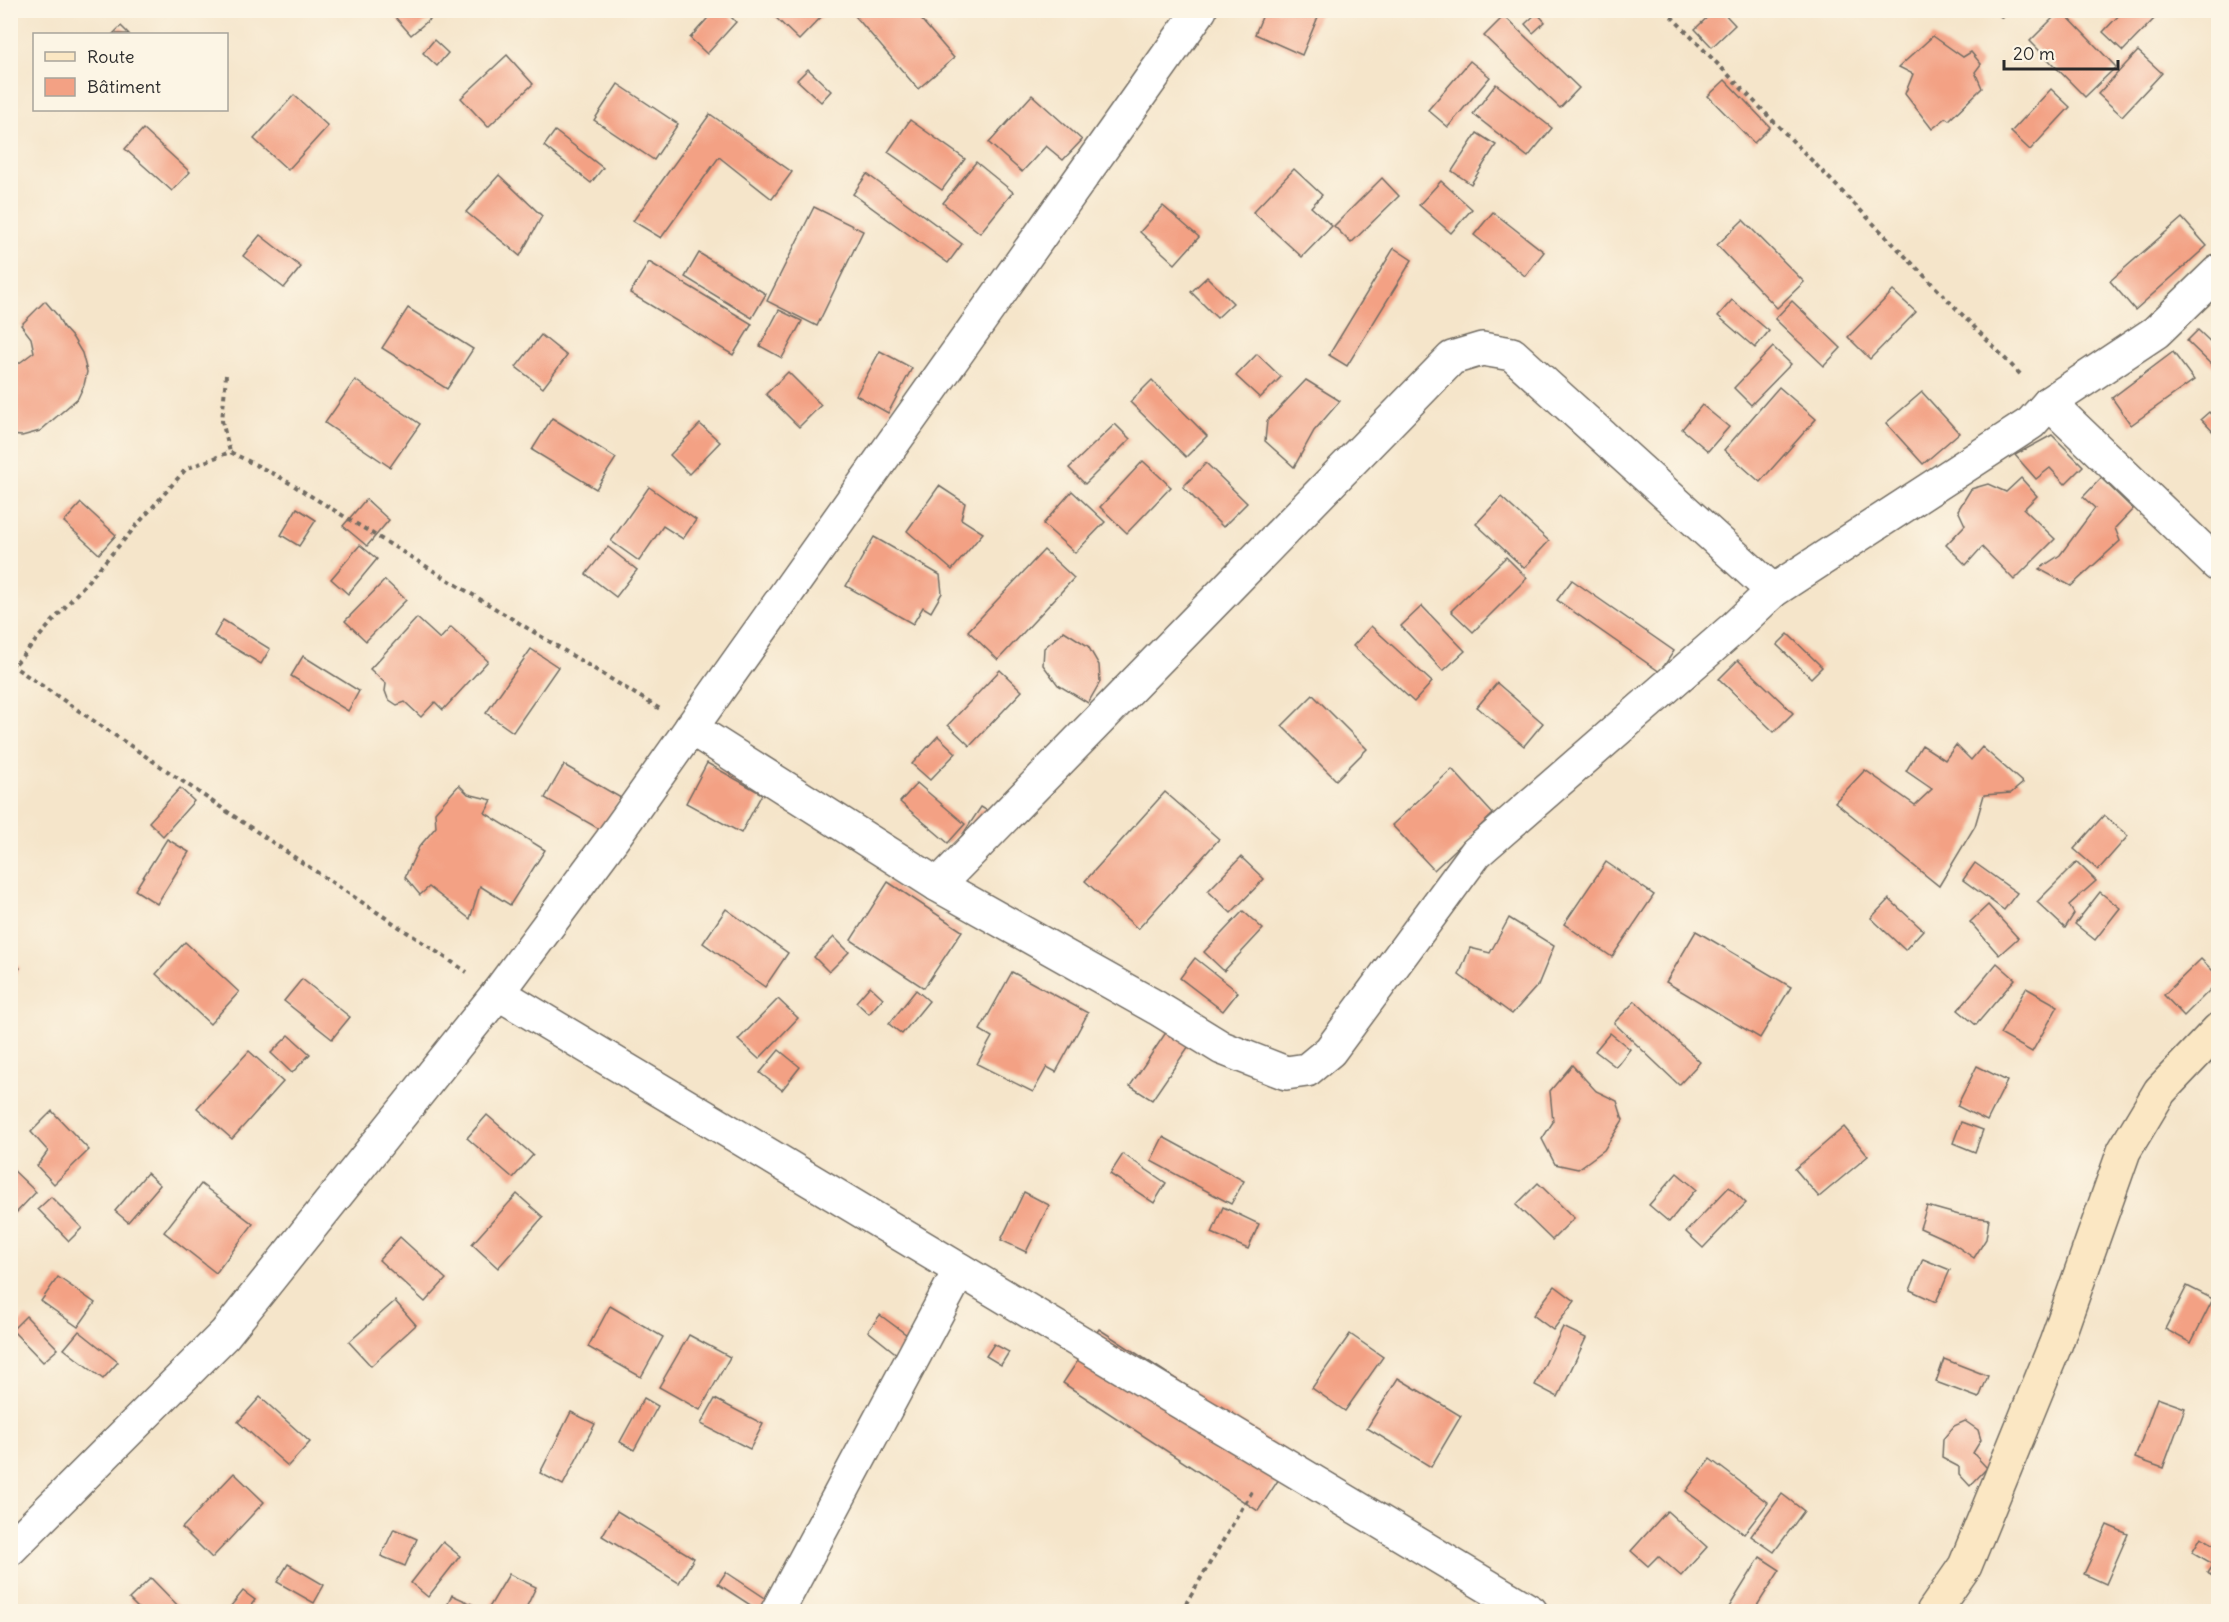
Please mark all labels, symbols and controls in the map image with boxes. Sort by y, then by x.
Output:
legend [33,33,228,111]
scale bar [2004,33,2118,71]
text: 20 m [2013,42,2055,65]
text: Route [87,45,135,68]
text: Bâtiment [87,75,161,98]

